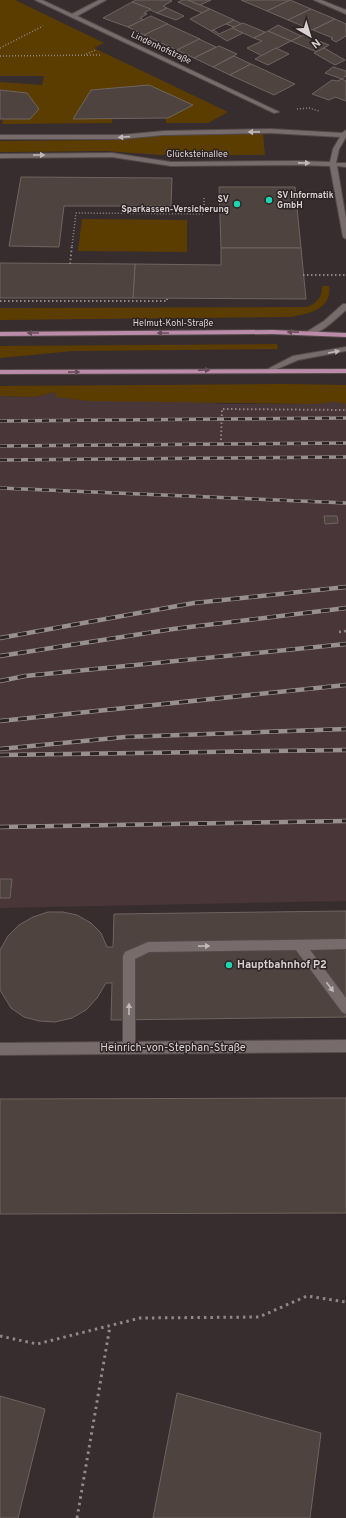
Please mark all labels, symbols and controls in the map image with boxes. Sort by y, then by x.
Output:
north arrow [290,16,330,56]
street label: Lindenhofstraße [129,29,193,67]
text: N [308,35,323,51]
one-way arrow [247,129,260,135]
one-way arrow [118,133,130,140]
street label: Glücksteinallee [166,149,228,160]
one-way arrow [33,152,46,158]
one-way arrow [298,160,311,166]
place label: SV Informatik GmbH [277,190,334,211]
place label: SV Sparkassen-Versicherung [121,194,229,215]
marker: SV Informatik GmbH [264,195,274,205]
marker: SV Sparkassen-Versicherung [232,199,242,209]
street label: Helmut-Kohl-Straße [133,318,213,329]
one-way arrow [287,329,299,336]
one-way arrow [27,330,39,337]
one-way arrow [156,330,169,336]
one-way arrow [328,349,340,355]
one-way arrow [198,367,210,374]
one-way arrow [68,369,81,375]
one-way arrow [198,943,211,949]
place label: Hauptbahnhof P2 [237,958,327,972]
marker: Hauptbahnhof P2 [224,960,234,970]
one-way arrow [326,982,335,993]
one-way arrow [126,1002,132,1015]
street label: Heinrich-von-Stephan-Straße [100,1041,246,1055]

